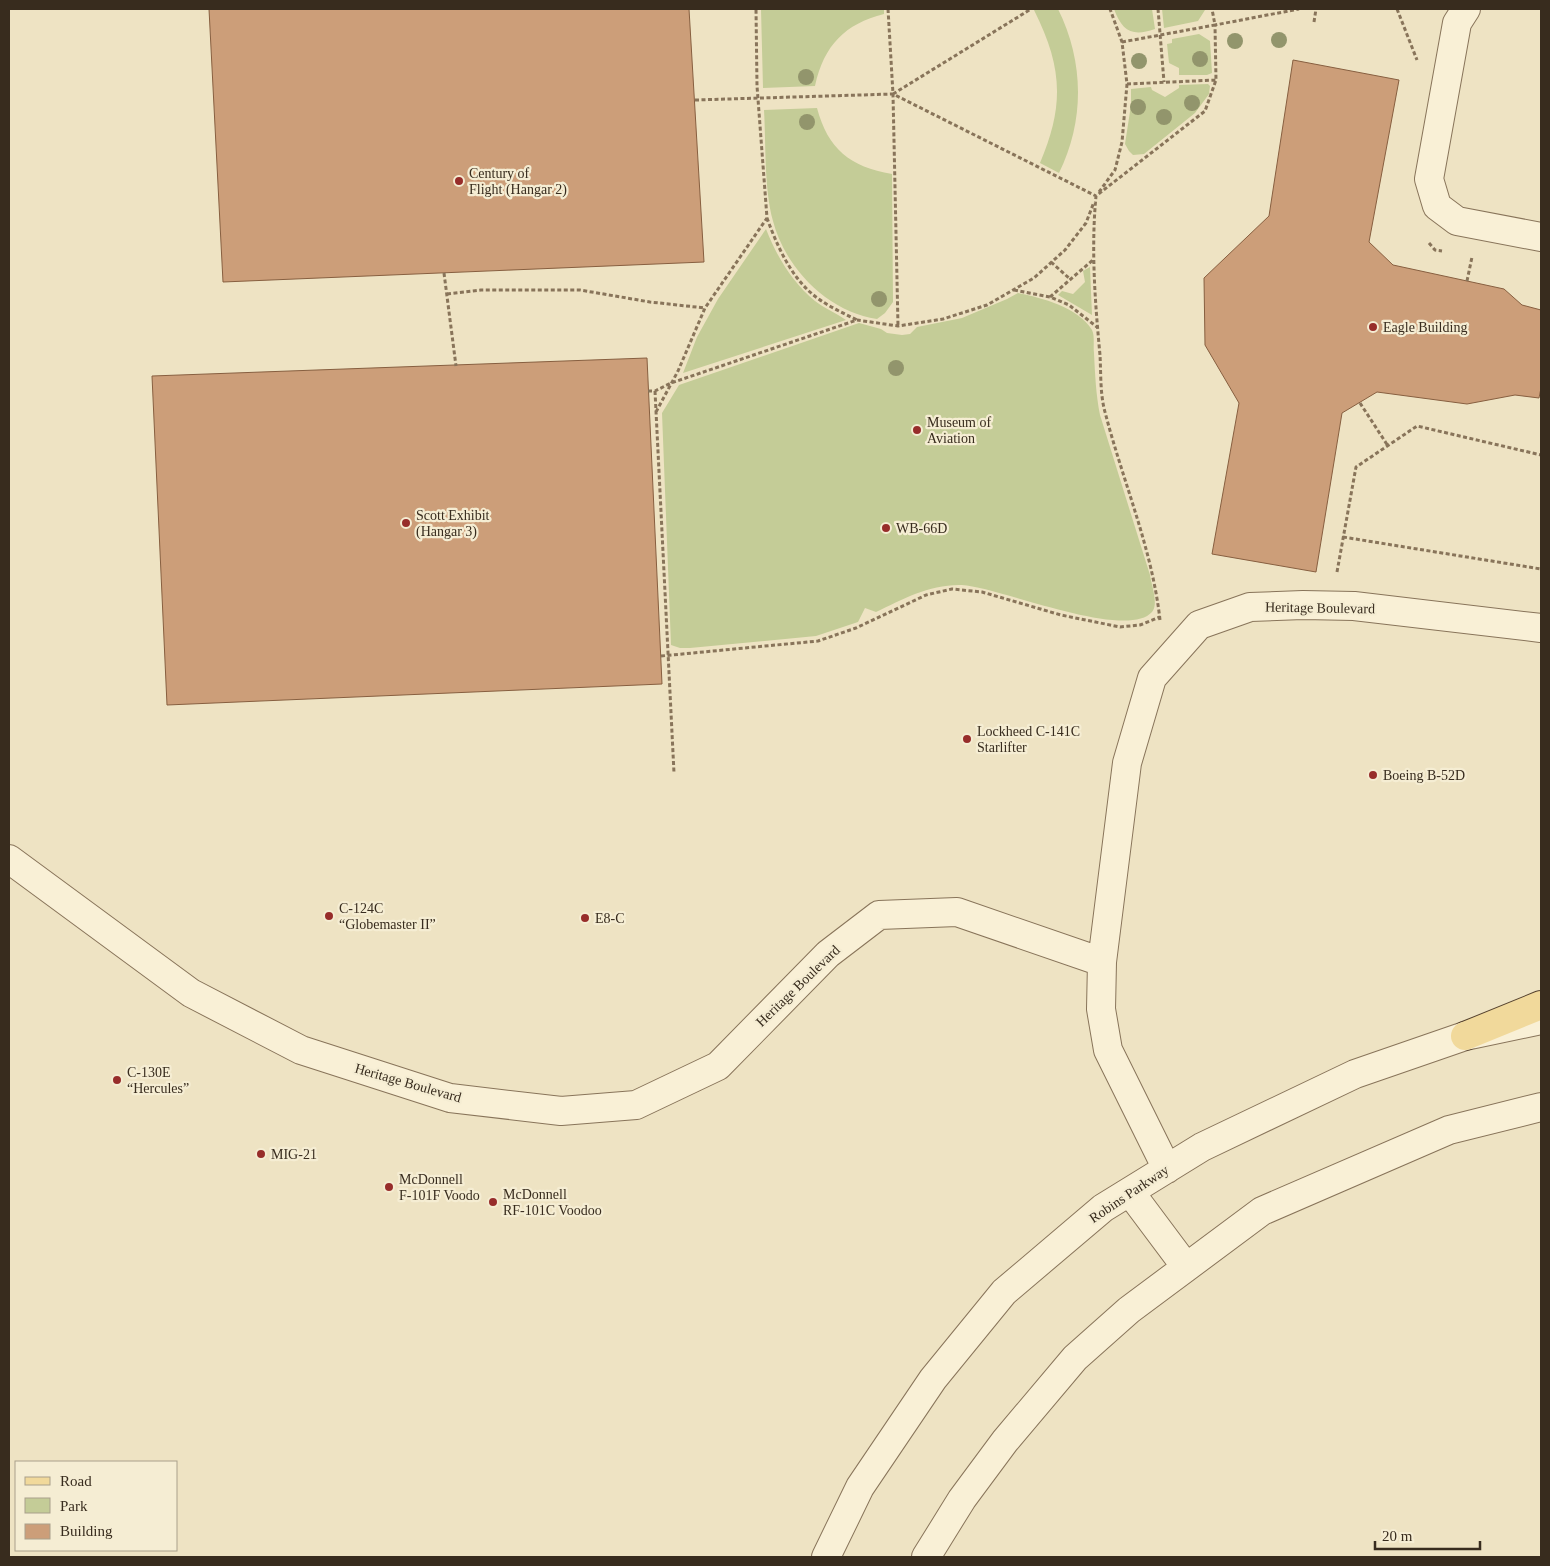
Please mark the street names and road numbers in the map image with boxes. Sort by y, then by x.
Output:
street label: Heritage Boulevard [1265,600,1375,616]
street label: Heritage Boulevard [753,942,843,1030]
street label: Heritage Boulevard [353,1061,463,1105]
street label: Robins Parkway [1087,1162,1171,1226]

